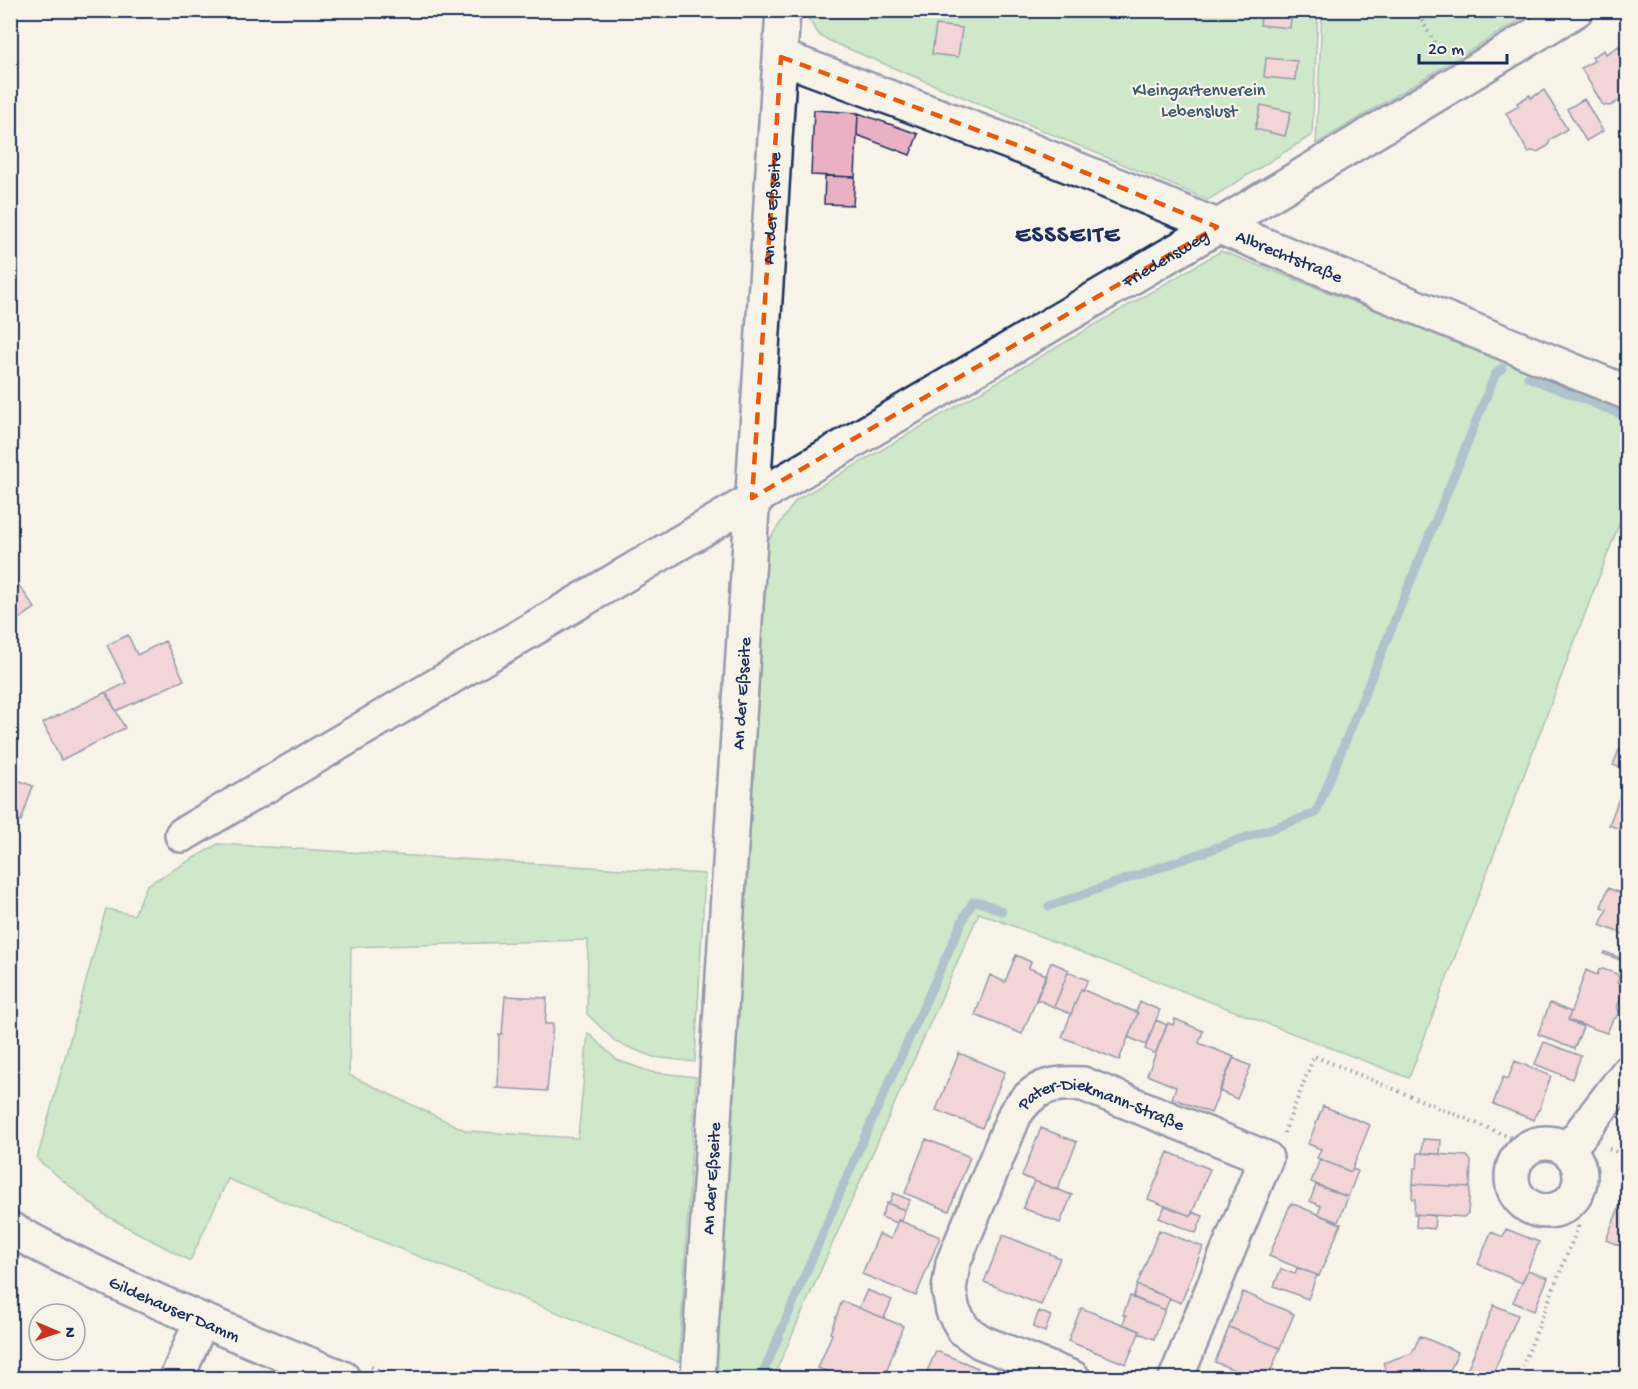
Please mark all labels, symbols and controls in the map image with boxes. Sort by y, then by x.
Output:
scale bar [1419,27,1508,65]
text: 20 m [1428,40,1464,61]
park label: Kleingartenverein Lebenslust [1133,81,1266,123]
street label: An der Eßseite [759,151,787,265]
district label: ESSSEITE [1015,222,1121,251]
street label: Friedensweg [1118,226,1214,294]
street label: Albrechtstraße [1232,227,1346,289]
street label: An der Eßseite [729,636,757,750]
street label: Pater-Diekmann-Straße [1013,1075,1188,1137]
street label: An der Eßseite [699,1121,727,1235]
street label: Gildehauser Damm [105,1272,243,1348]
north arrow [27,1302,87,1362]
text: N [59,1327,78,1339]

